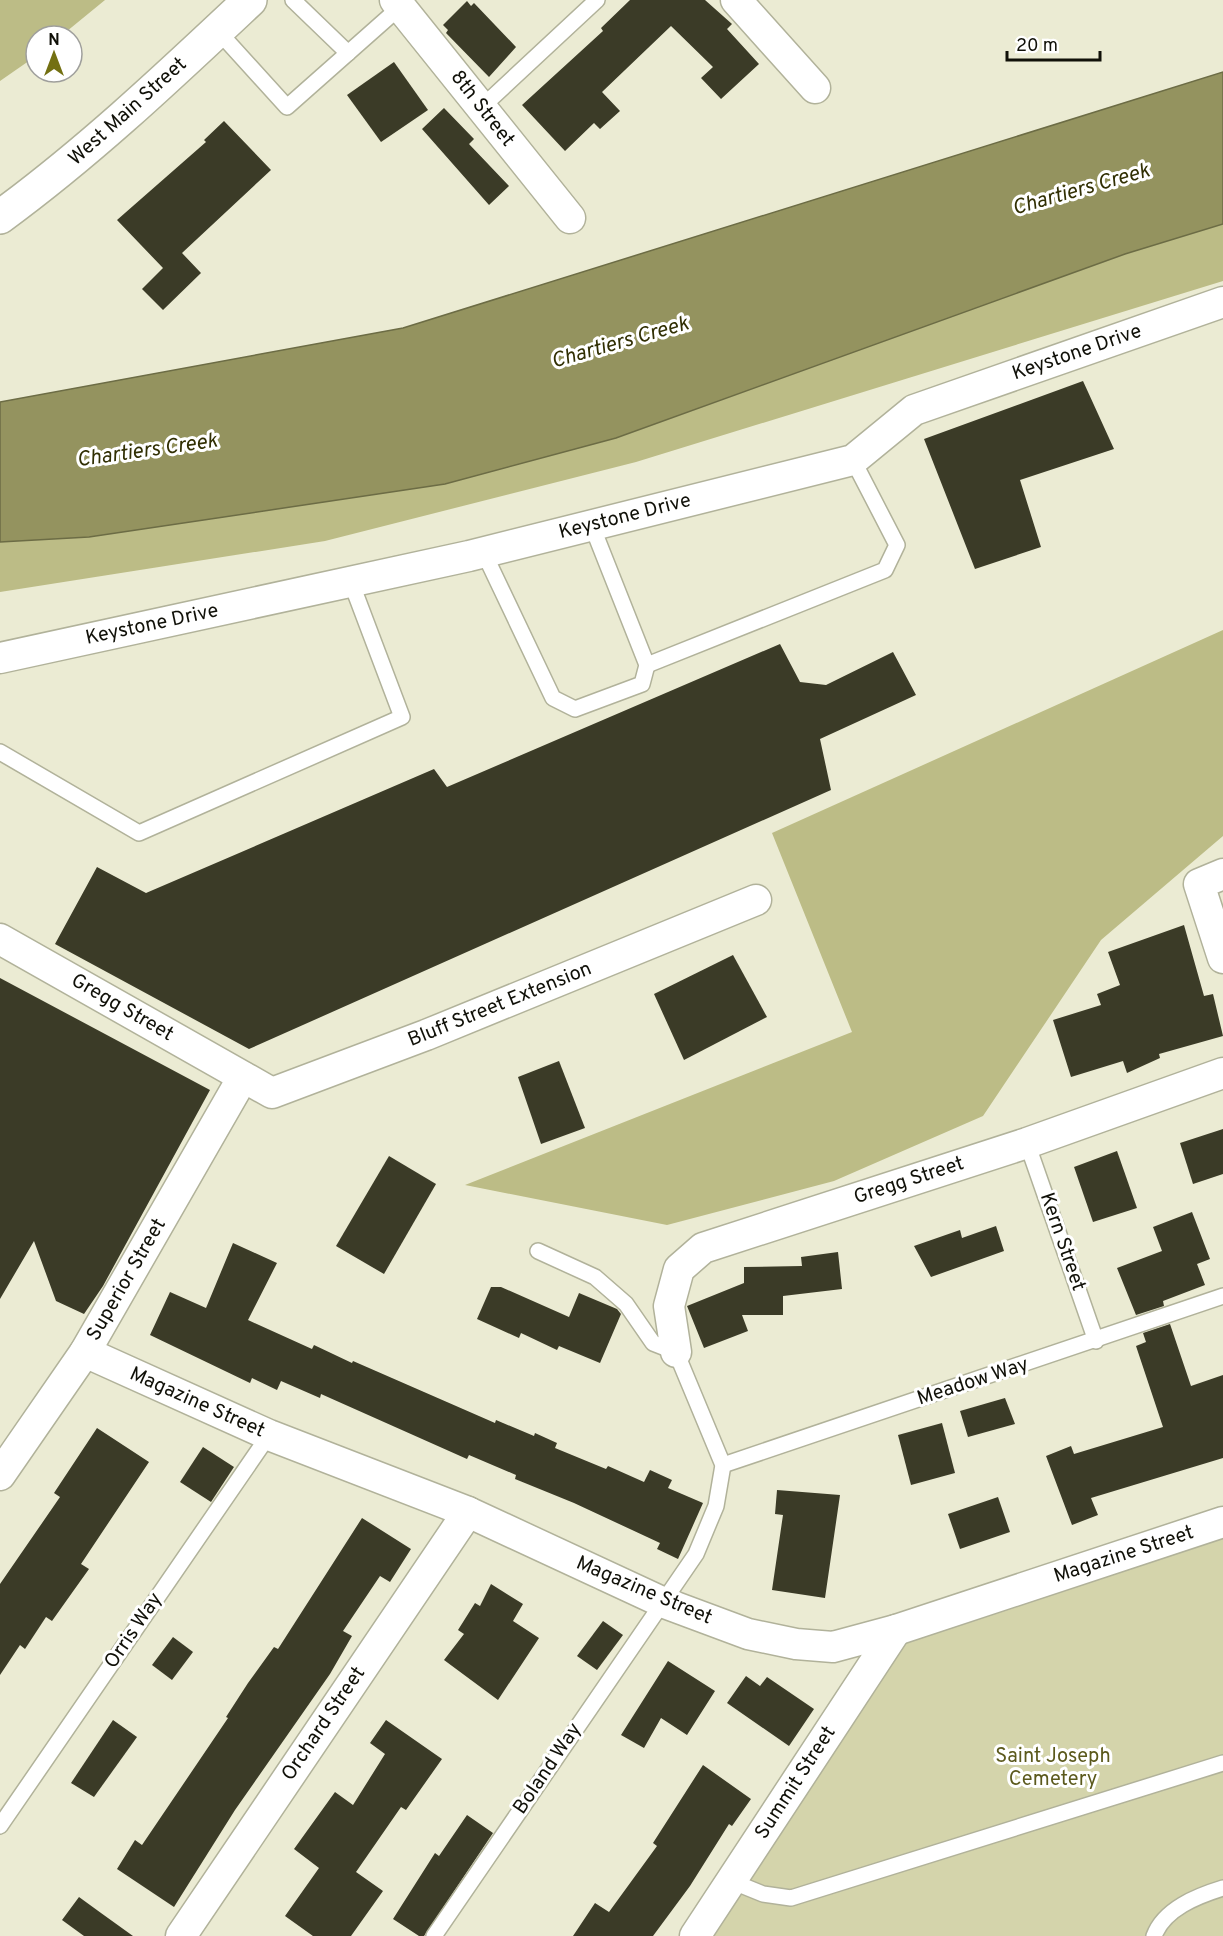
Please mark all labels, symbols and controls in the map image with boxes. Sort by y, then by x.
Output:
north arrow [24,24,84,84]
scale bar [1007,24,1100,62]
text: N [48,31,60,51]
text: 20 m [1016,35,1058,58]
street label: West Main Street [63,52,193,172]
street label: 8th Street [444,66,520,152]
water label: Chartiers Creek [1009,157,1153,222]
water label: Chartiers Creek [548,310,692,375]
street label: Keystone Drive [1009,319,1145,387]
water label: Chartiers Creek [75,428,219,474]
street label: Keystone Drive [556,488,694,546]
street label: Keystone Drive [83,598,221,652]
street label: Bluff Street Extension [404,956,596,1054]
street label: Gregg Street [66,968,178,1048]
street label: Gregg Street [851,1151,967,1211]
street label: Kern Street [1033,1189,1091,1295]
street label: Superior Street [81,1214,173,1346]
street label: Meadow Way [914,1352,1032,1412]
street label: Magazine Street [125,1362,269,1444]
street label: Magazine Street [1051,1520,1197,1590]
street label: Magazine Street [572,1551,716,1631]
street label: Orris Way [99,1588,169,1674]
street label: Orchard Street [276,1662,372,1786]
street label: Boland Way [508,1718,588,1820]
street label: Summit Street [750,1721,842,1845]
park label: Saint Joseph Cemetery [995,1744,1111,1793]

